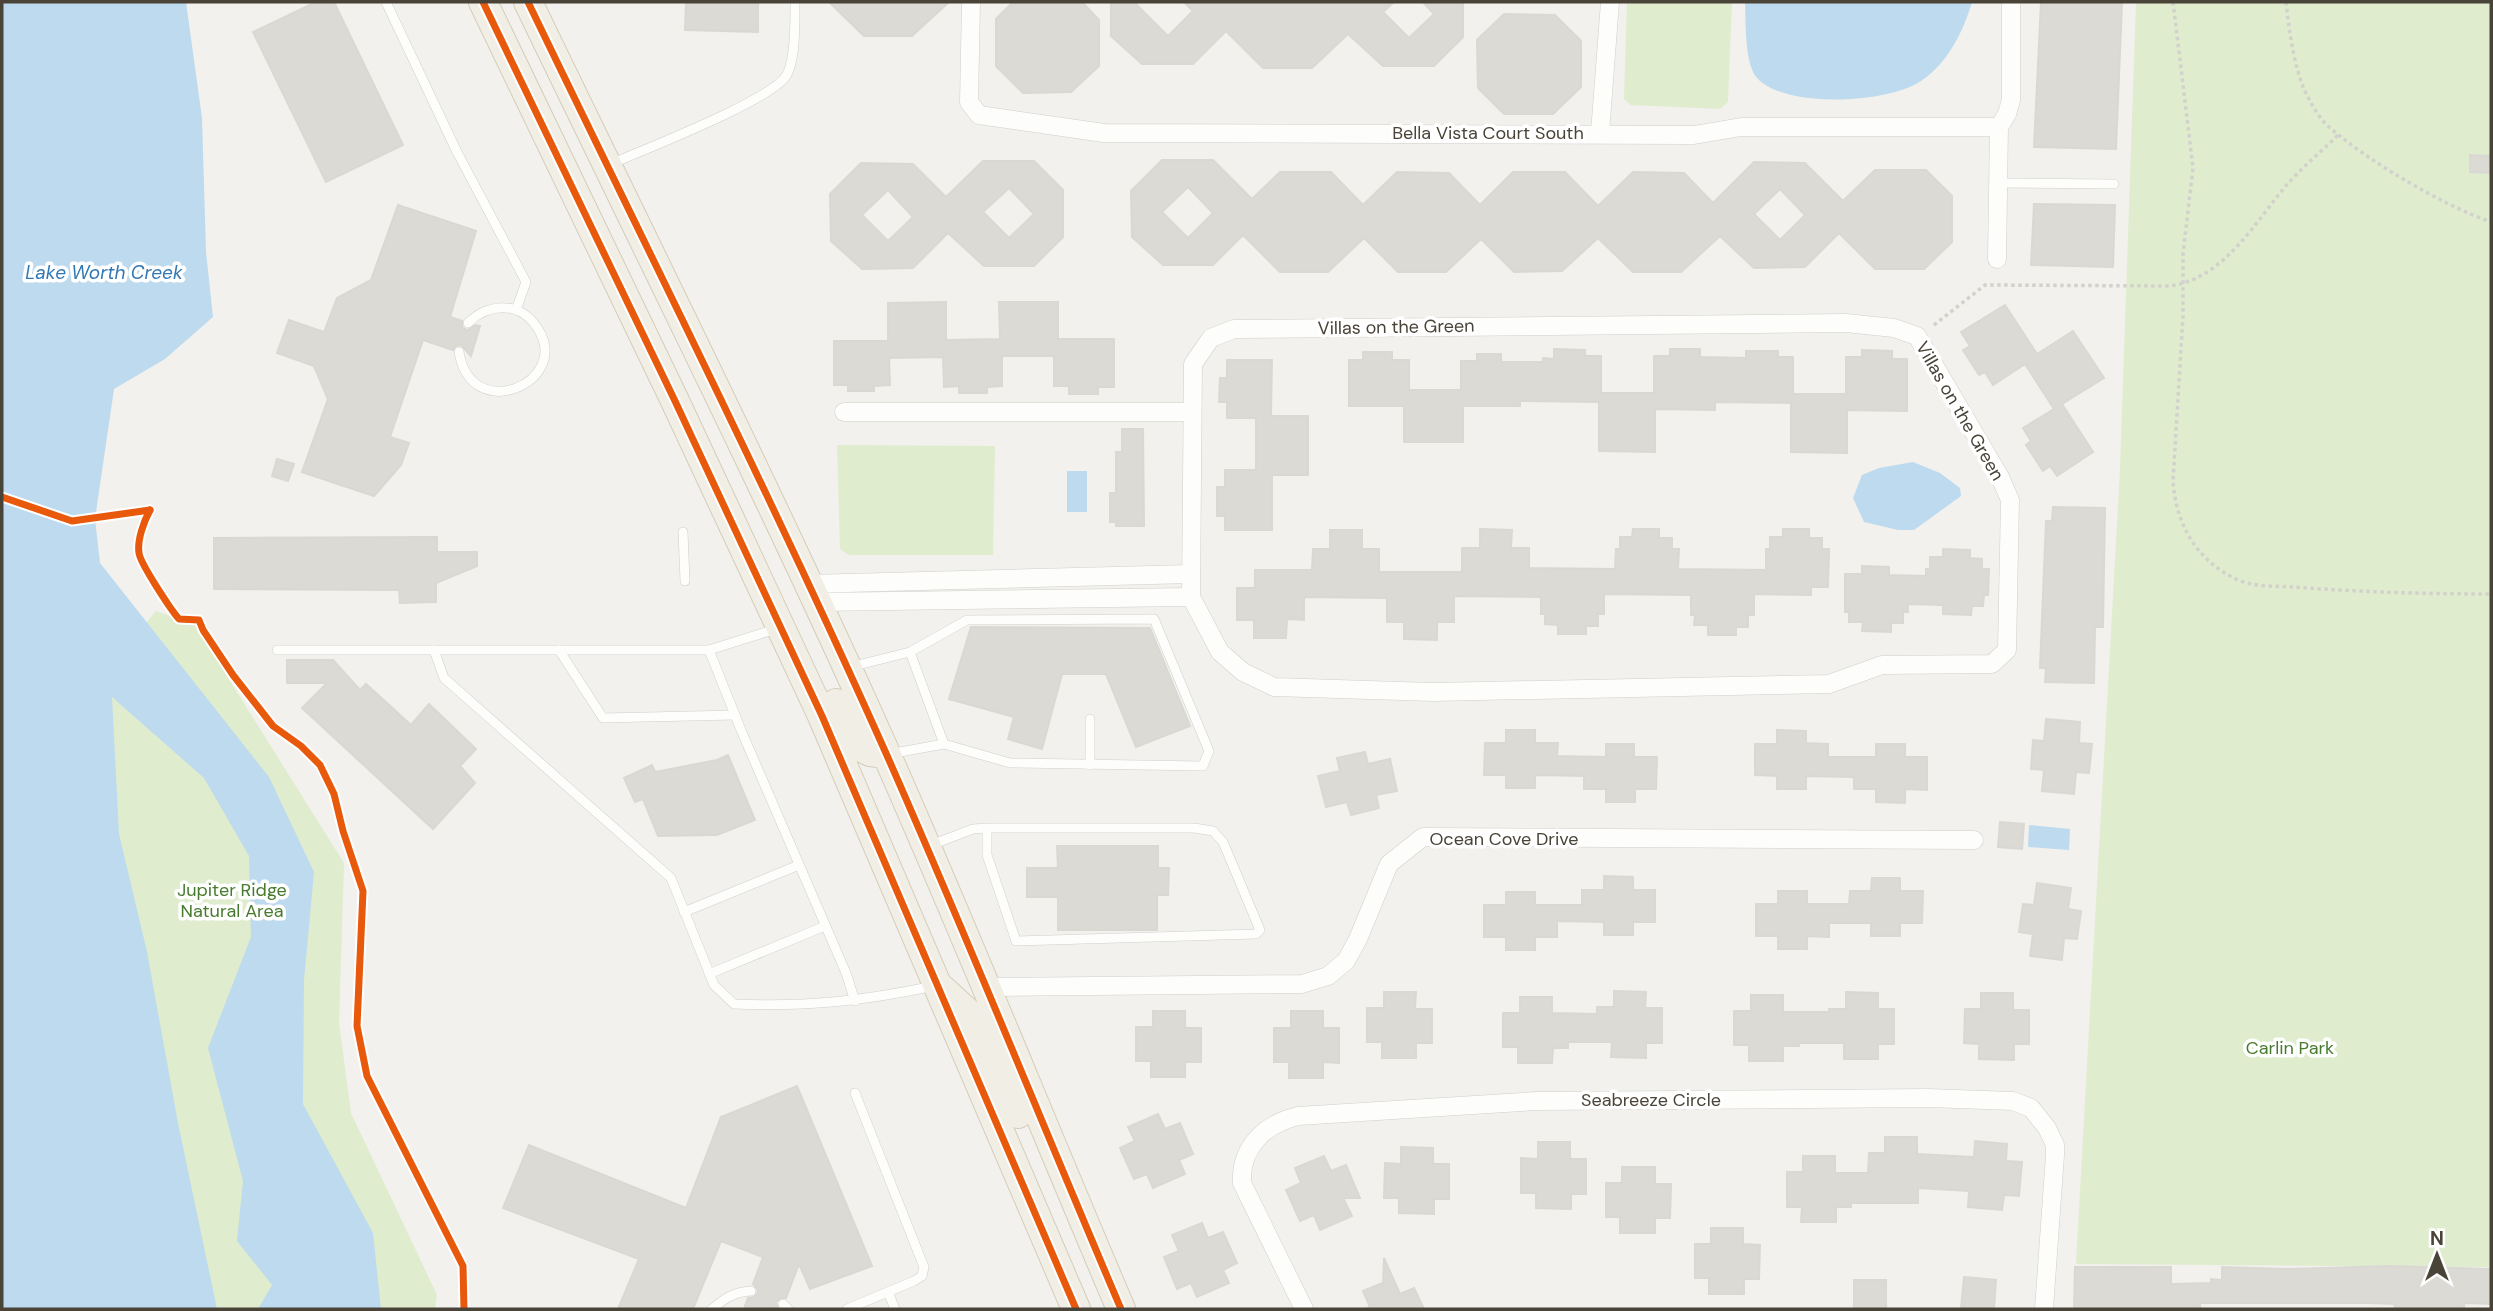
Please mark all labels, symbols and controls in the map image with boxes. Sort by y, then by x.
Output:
street label: Bella Vista Court South [1392,121,1584,145]
water label: Lake Worth Creek [25,260,183,285]
street label: Villas on the Green [1317,314,1475,340]
street label: Villas on the Green [1910,337,2010,485]
street label: Ocean Cove Drive [1429,827,1579,851]
park label: Jupiter Ridge Natural Area [177,878,287,923]
park label: Carlin Park [2246,1036,2334,1060]
street label: Seabreeze Circle [1581,1088,1721,1112]
north arrow [2402,1220,2472,1290]
text: N [2430,1226,2444,1251]

